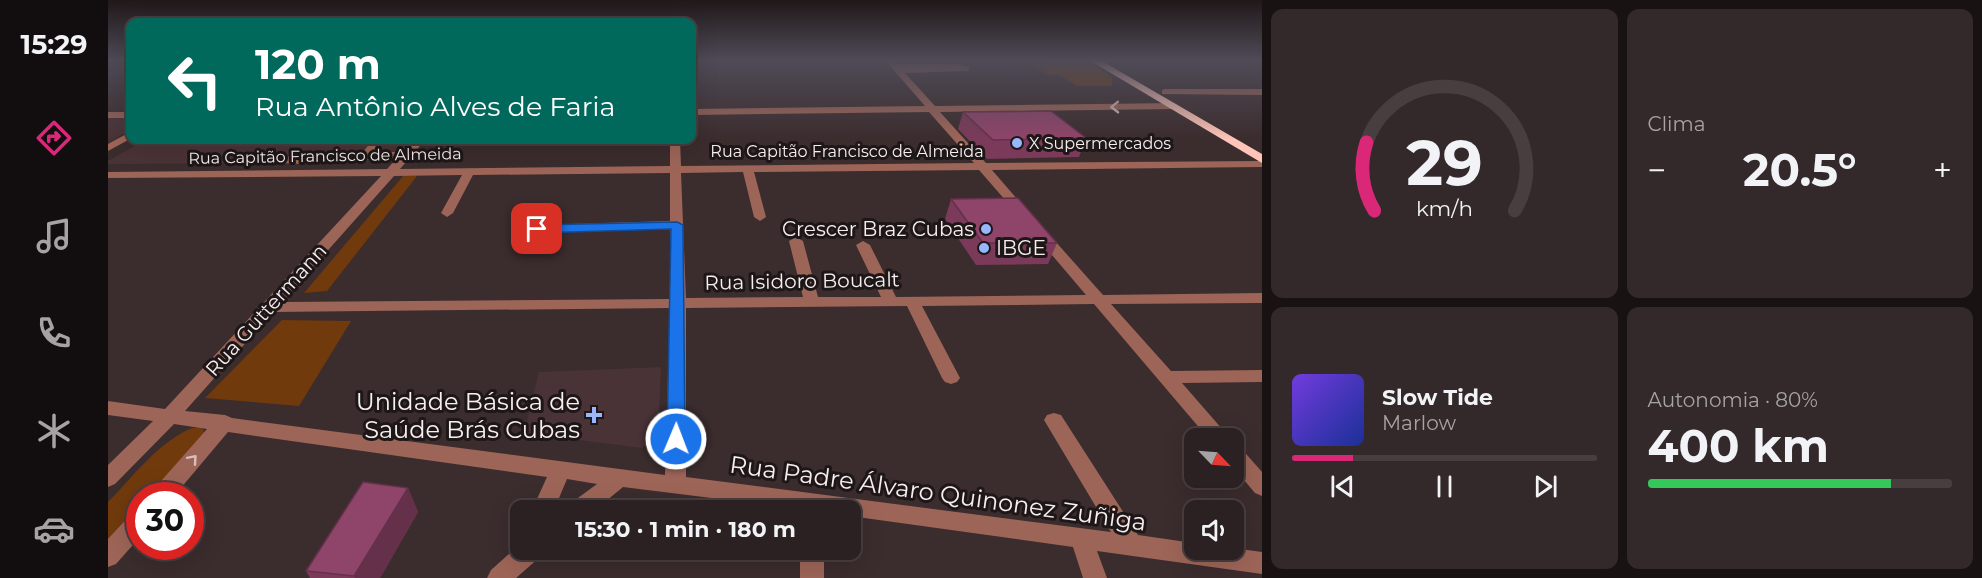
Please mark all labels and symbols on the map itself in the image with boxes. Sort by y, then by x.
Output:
one-way arrow [1111,101,1120,113]
place label: X Supermercados [1029,134,1171,153]
marker: X Supermercados [1010,136,1024,150]
street label: Rua Capitão Francisco de Almeida [710,142,984,161]
street label: Rua Capitão Francisco de Almeida [188,144,462,168]
pin [511,203,562,254]
place label: Crescer Braz Cubas [782,217,974,241]
marker: Crescer Braz Cubas [979,222,993,236]
place label: IBGE [996,236,1046,260]
street label: Rua Guttermann [200,239,332,381]
marker: IBGE [977,241,991,255]
street label: Rua Isidoro Boucalt [704,267,900,295]
place label: Unidade Básica de Saúde Brás Cubas [356,387,580,444]
marker: Unidade Básica de Saúde Brás Cubas [585,406,603,424]
position arrow [644,407,708,471]
north arrow [1184,428,1244,488]
street label: Rua Padre Álvaro Quinonez Zuñiga [728,449,1148,537]
one-way arrow [186,455,197,466]
speed limit sign: 30 [126,482,204,560]

